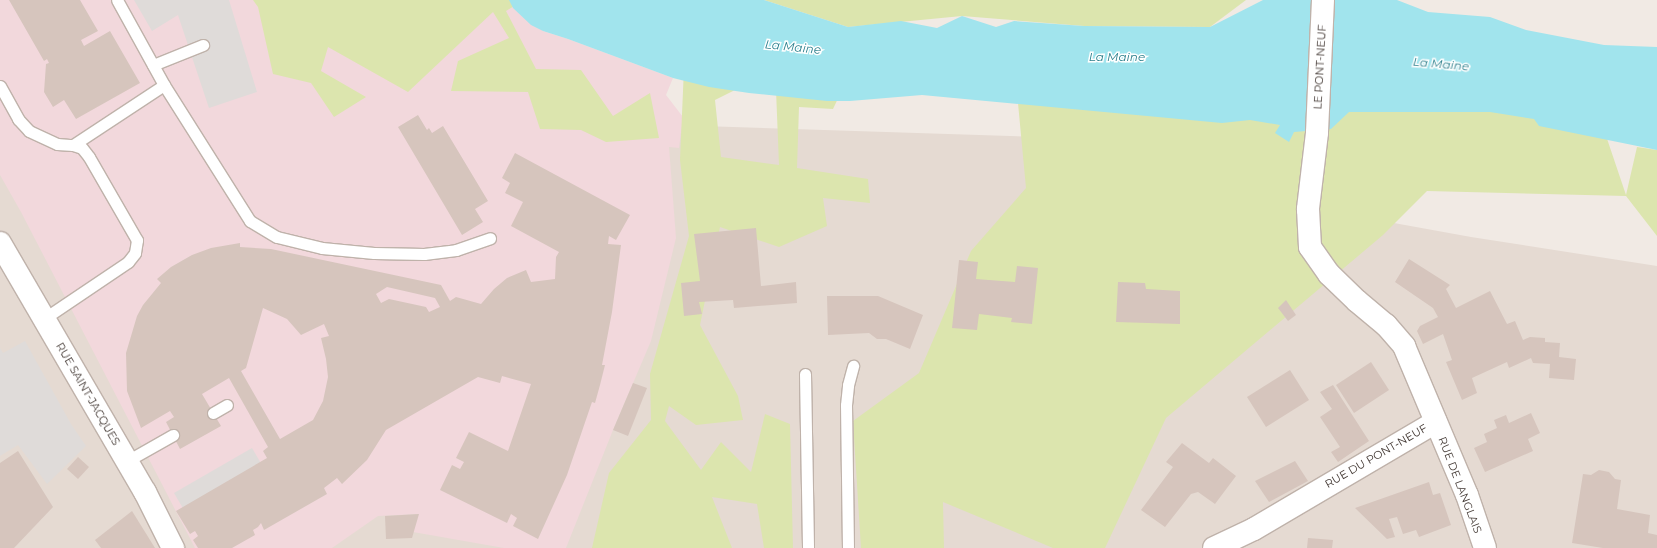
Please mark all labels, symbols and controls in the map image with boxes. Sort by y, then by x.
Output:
street label: LE PONT-NEUF [1311,24,1329,110]
water label: La Maine [764,37,822,57]
water label: La Maine [1089,50,1145,64]
water label: La Maine [1412,54,1470,74]
street label: RUE SAINT-JACQUES [53,340,123,448]
street label: RUE DU PONT-NEUF [1323,421,1429,491]
street label: RUE DE LANGLAIS [1435,435,1485,535]

